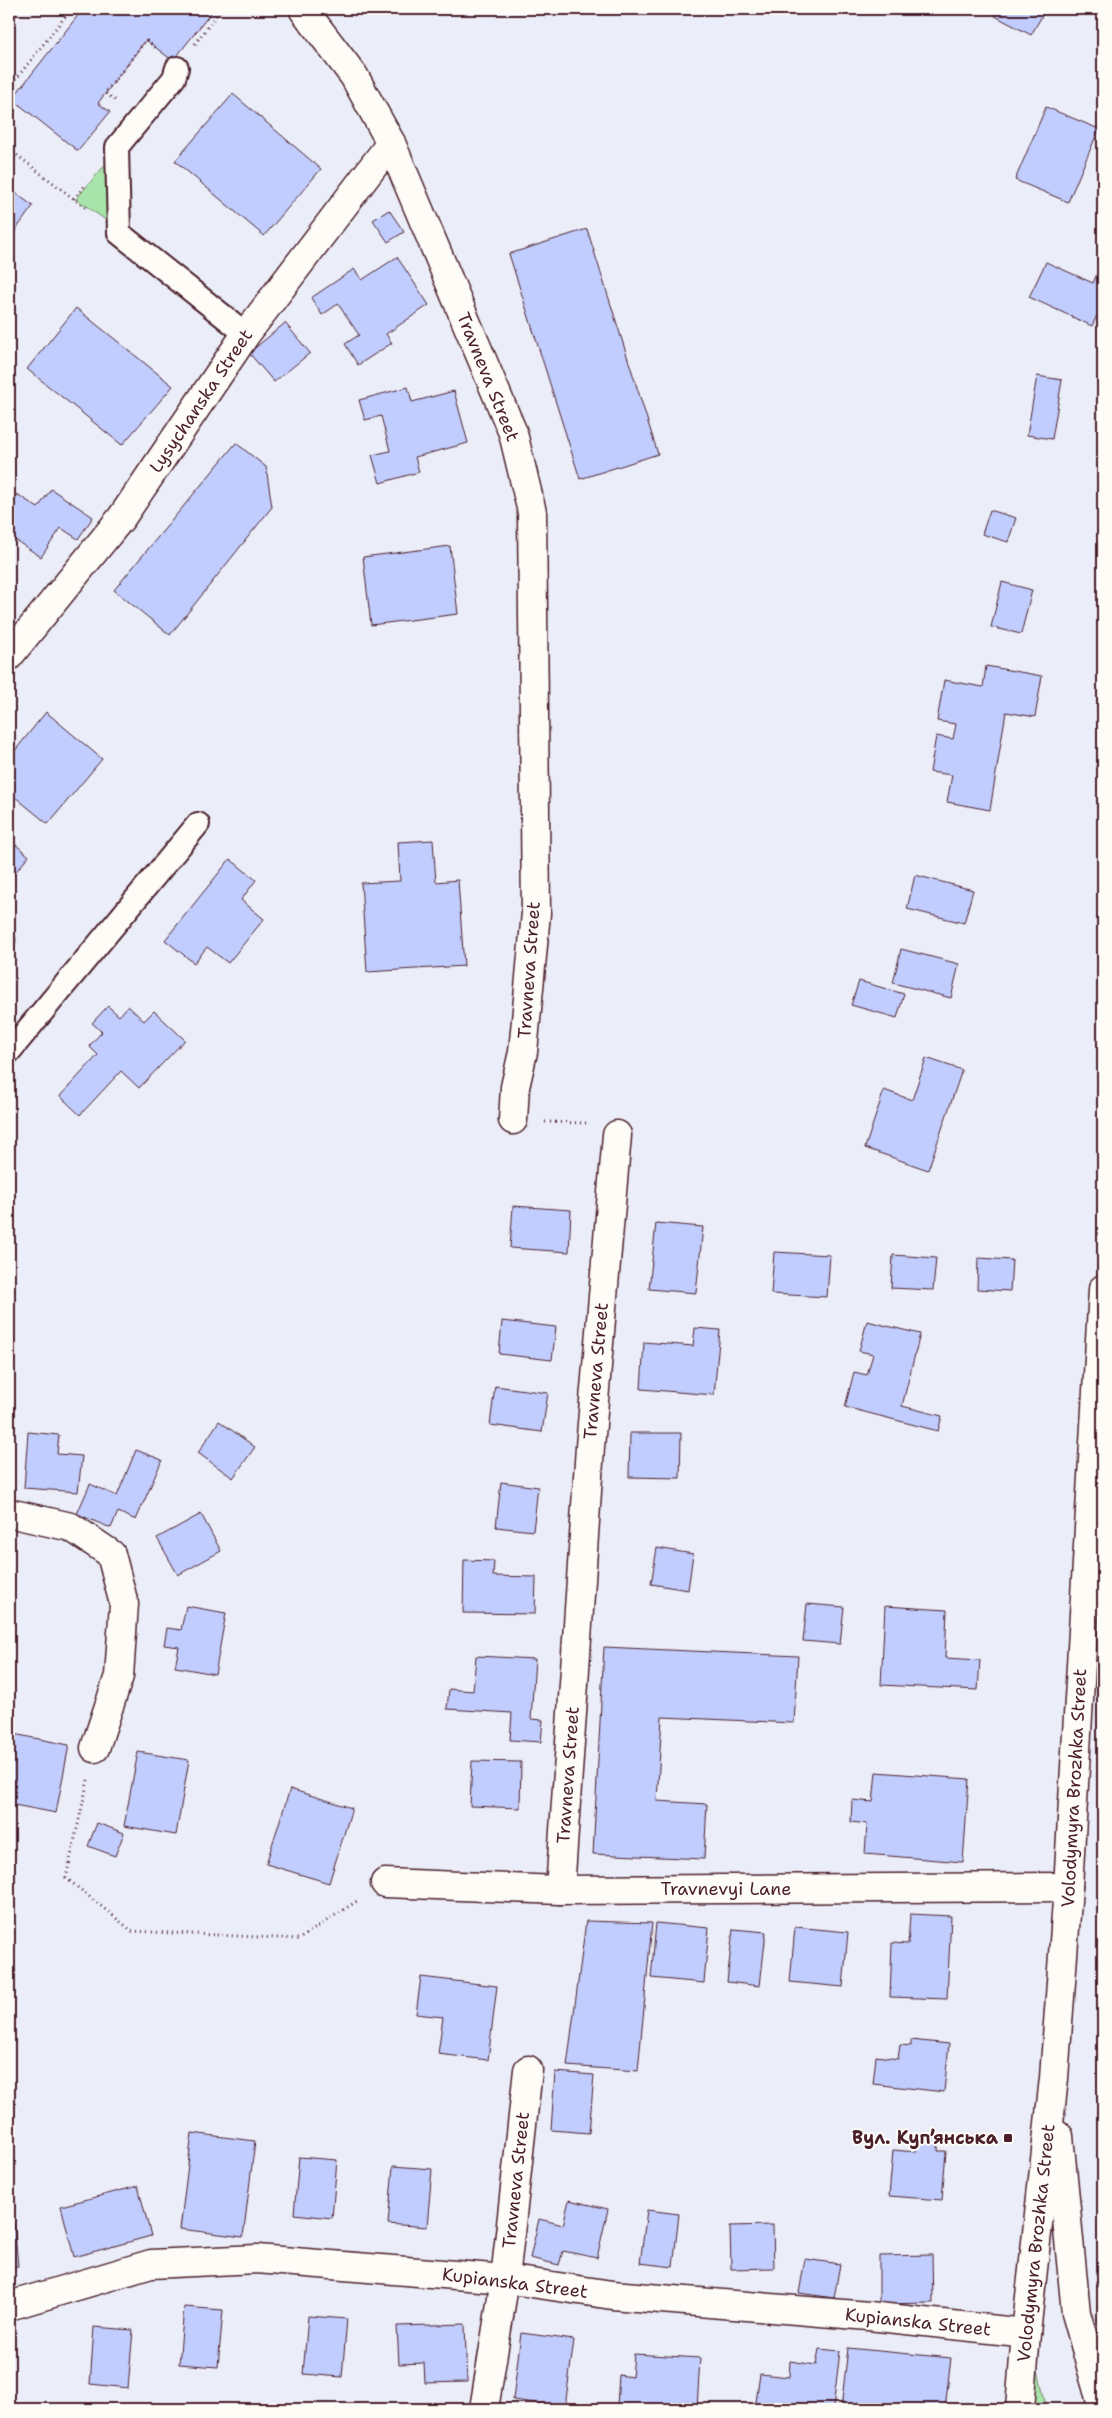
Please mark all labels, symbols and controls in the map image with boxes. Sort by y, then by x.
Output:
street label: Travneva Street [451,309,525,445]
street label: Lysychanska Street [144,324,258,478]
street label: Travneva Street [512,901,546,1039]
street label: Travneva Street [578,1301,614,1440]
street label: Volodymyra Brozhka Street [1056,1668,1092,1908]
street label: Travneva Street [551,1706,585,1844]
street label: Travnevyi Lane [661,1877,791,1901]
street label: Travneva Street [497,2110,535,2250]
street label: Volodymyra Brozhka Street [1012,2123,1060,2363]
place label: Вул. Куп’янська [852,2126,999,2150]
marker: Вул. Куп’янська [1002,2132,1014,2144]
street label: Kupianska Street [441,2262,589,2304]
street label: Kupianska Street [844,2302,992,2342]

